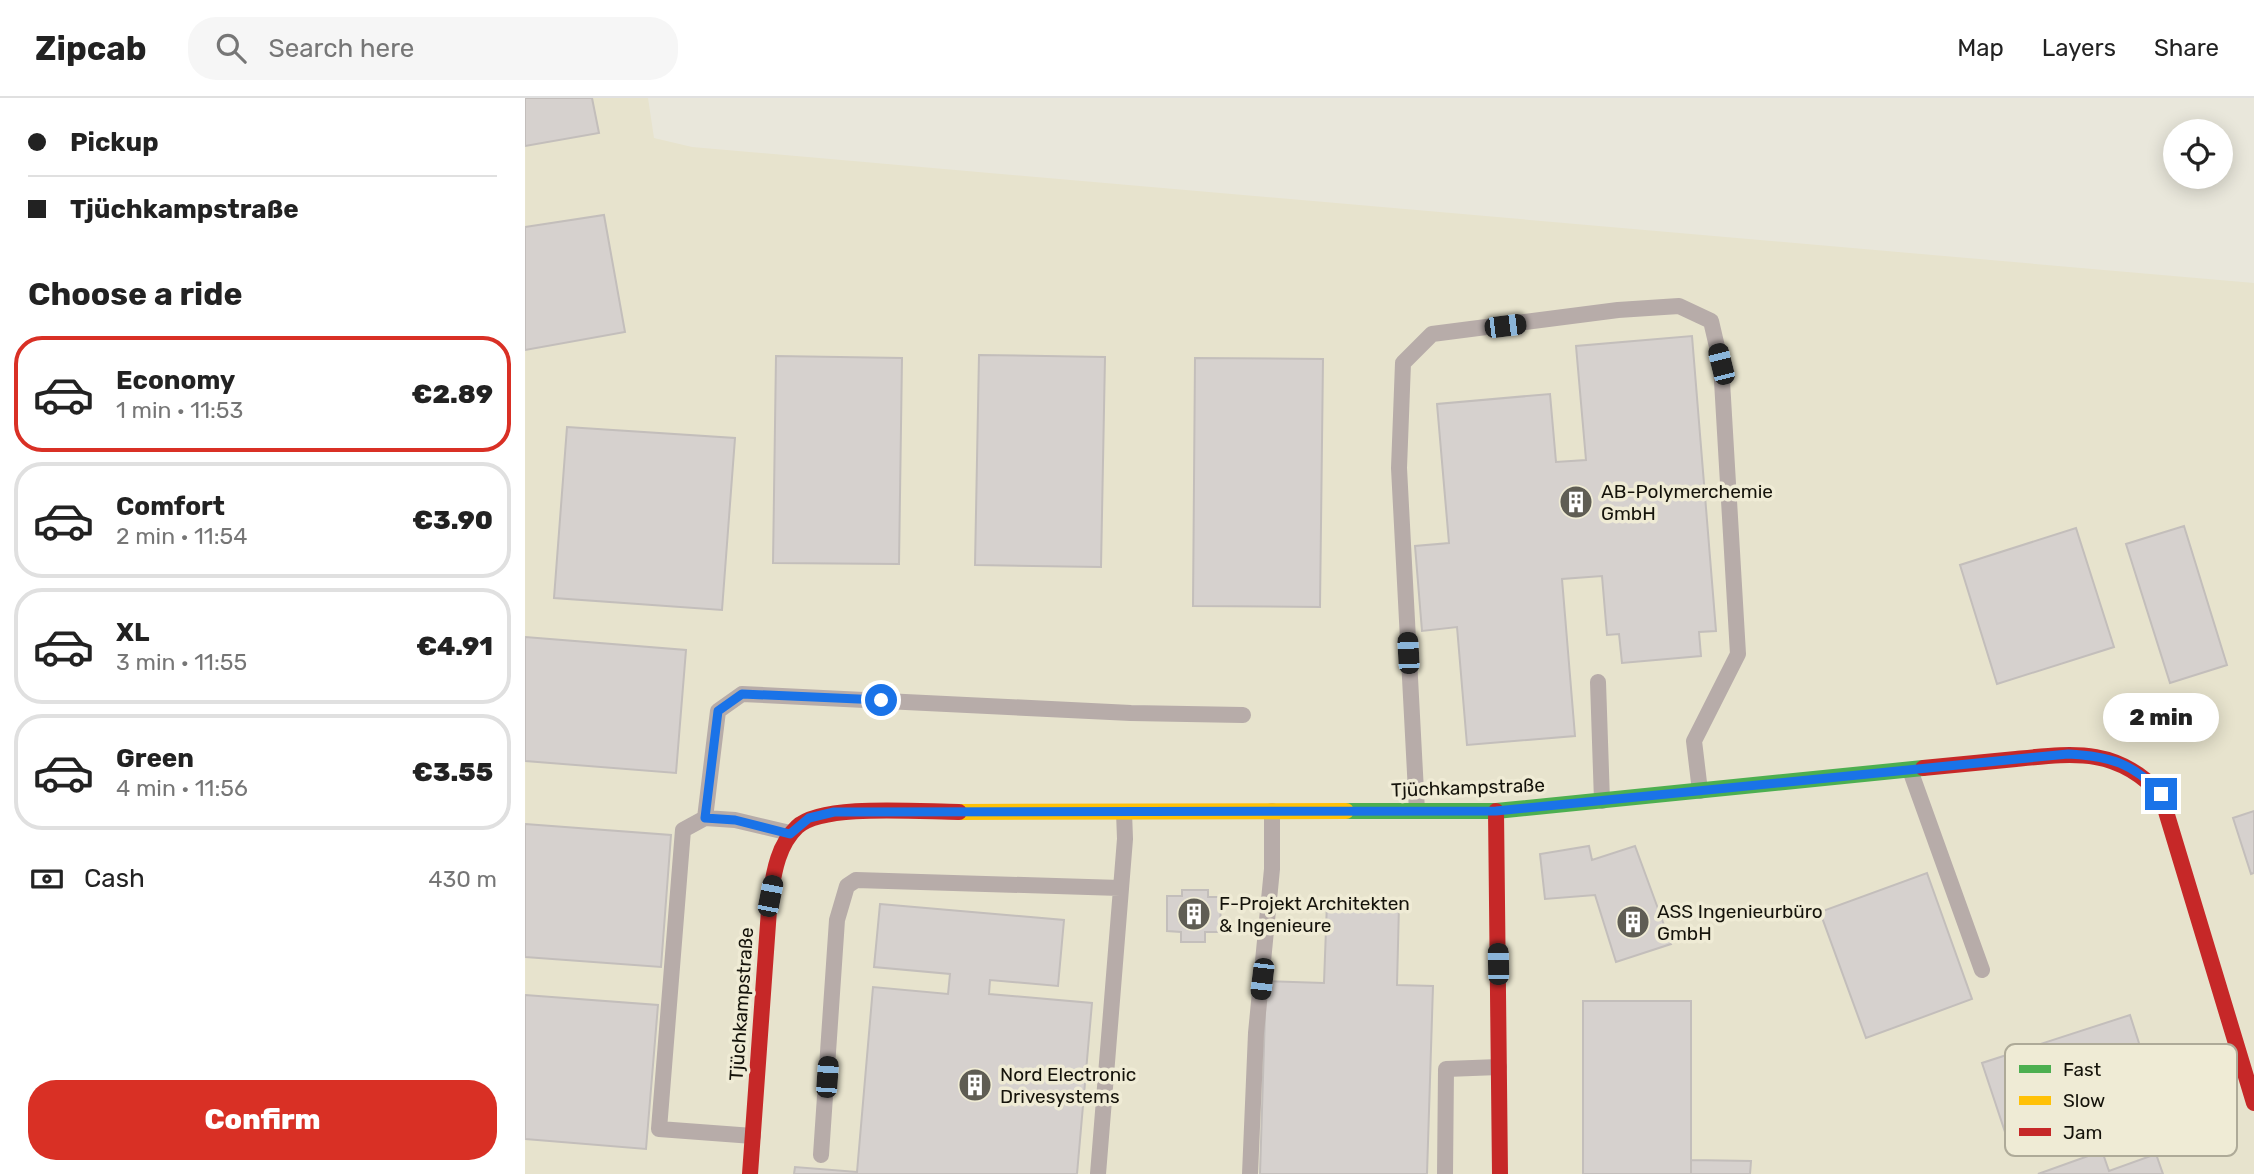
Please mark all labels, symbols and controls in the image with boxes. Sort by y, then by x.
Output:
search box [188,17,678,80]
text: Zipcab [35,29,146,68]
icon: search [212,29,250,67]
text: Search here [268,33,414,64]
text: Map [1957,34,2004,62]
text: Layers [2042,34,2116,62]
text: Share [2154,34,2219,62]
map controls [2163,119,2233,189]
button: locate [2163,119,2233,189]
text: Pickup [70,127,159,158]
text: Tjüchkampstraße [70,194,299,225]
text: Choose a ride [28,275,242,313]
car [1483,313,1528,339]
car [1706,341,1737,387]
icon: car [32,363,95,426]
text: Economy [116,365,235,396]
text: €2.89 [412,379,493,410]
text: 1 min · 11:53 [116,396,243,424]
place label: AB-Polymerchemie GmbH [1601,480,1773,525]
building icon: AB-Polymerchemie GmbH [1557,483,1595,521]
icon: car [32,489,95,552]
text: Comfort [116,491,225,522]
text: €3.90 [412,505,493,536]
text: 2 min · 11:54 [116,522,247,550]
icon: car [32,615,95,678]
text: XL [116,617,149,648]
text: €4.91 [416,631,493,662]
car [1397,631,1420,675]
text: 3 min · 11:55 [116,648,247,676]
route start [865,684,897,716]
callout: 2 min [2103,692,2219,742]
text: 2 min [2129,703,2193,731]
icon: car [32,741,95,804]
text: Green [116,743,194,774]
text: €3.55 [412,757,493,788]
street label: Tjüchkampstraße [1391,773,1545,802]
text: 4 min · 11:56 [116,774,248,802]
route end [2145,778,2177,810]
icon: cash [28,860,66,898]
text: Cash [84,863,145,894]
text: 430 m [428,865,497,893]
car [756,873,785,919]
place label: F-Projekt Architekten & Ingenieure [1219,892,1410,937]
building icon: F-Projekt Architekten & Ingenieure [1175,895,1213,933]
place label: ASS Ingenieurbüro GmbH [1657,900,1823,945]
building icon: ASS Ingenieurbüro GmbH [1614,903,1652,941]
street label: Tjüchkampstraße [725,926,758,1082]
car [1488,943,1509,985]
car [1250,957,1275,1001]
legend [2005,1044,2237,1156]
car [816,1055,839,1099]
text: Fast [2063,1058,2102,1081]
place label: Nord Electronic Drivesystems [1000,1063,1136,1108]
building icon: Nord Electronic Drivesystems [956,1066,994,1104]
button: Confirm [28,1080,497,1160]
text: Slow [2063,1089,2105,1112]
text: Jam [2063,1121,2102,1144]

